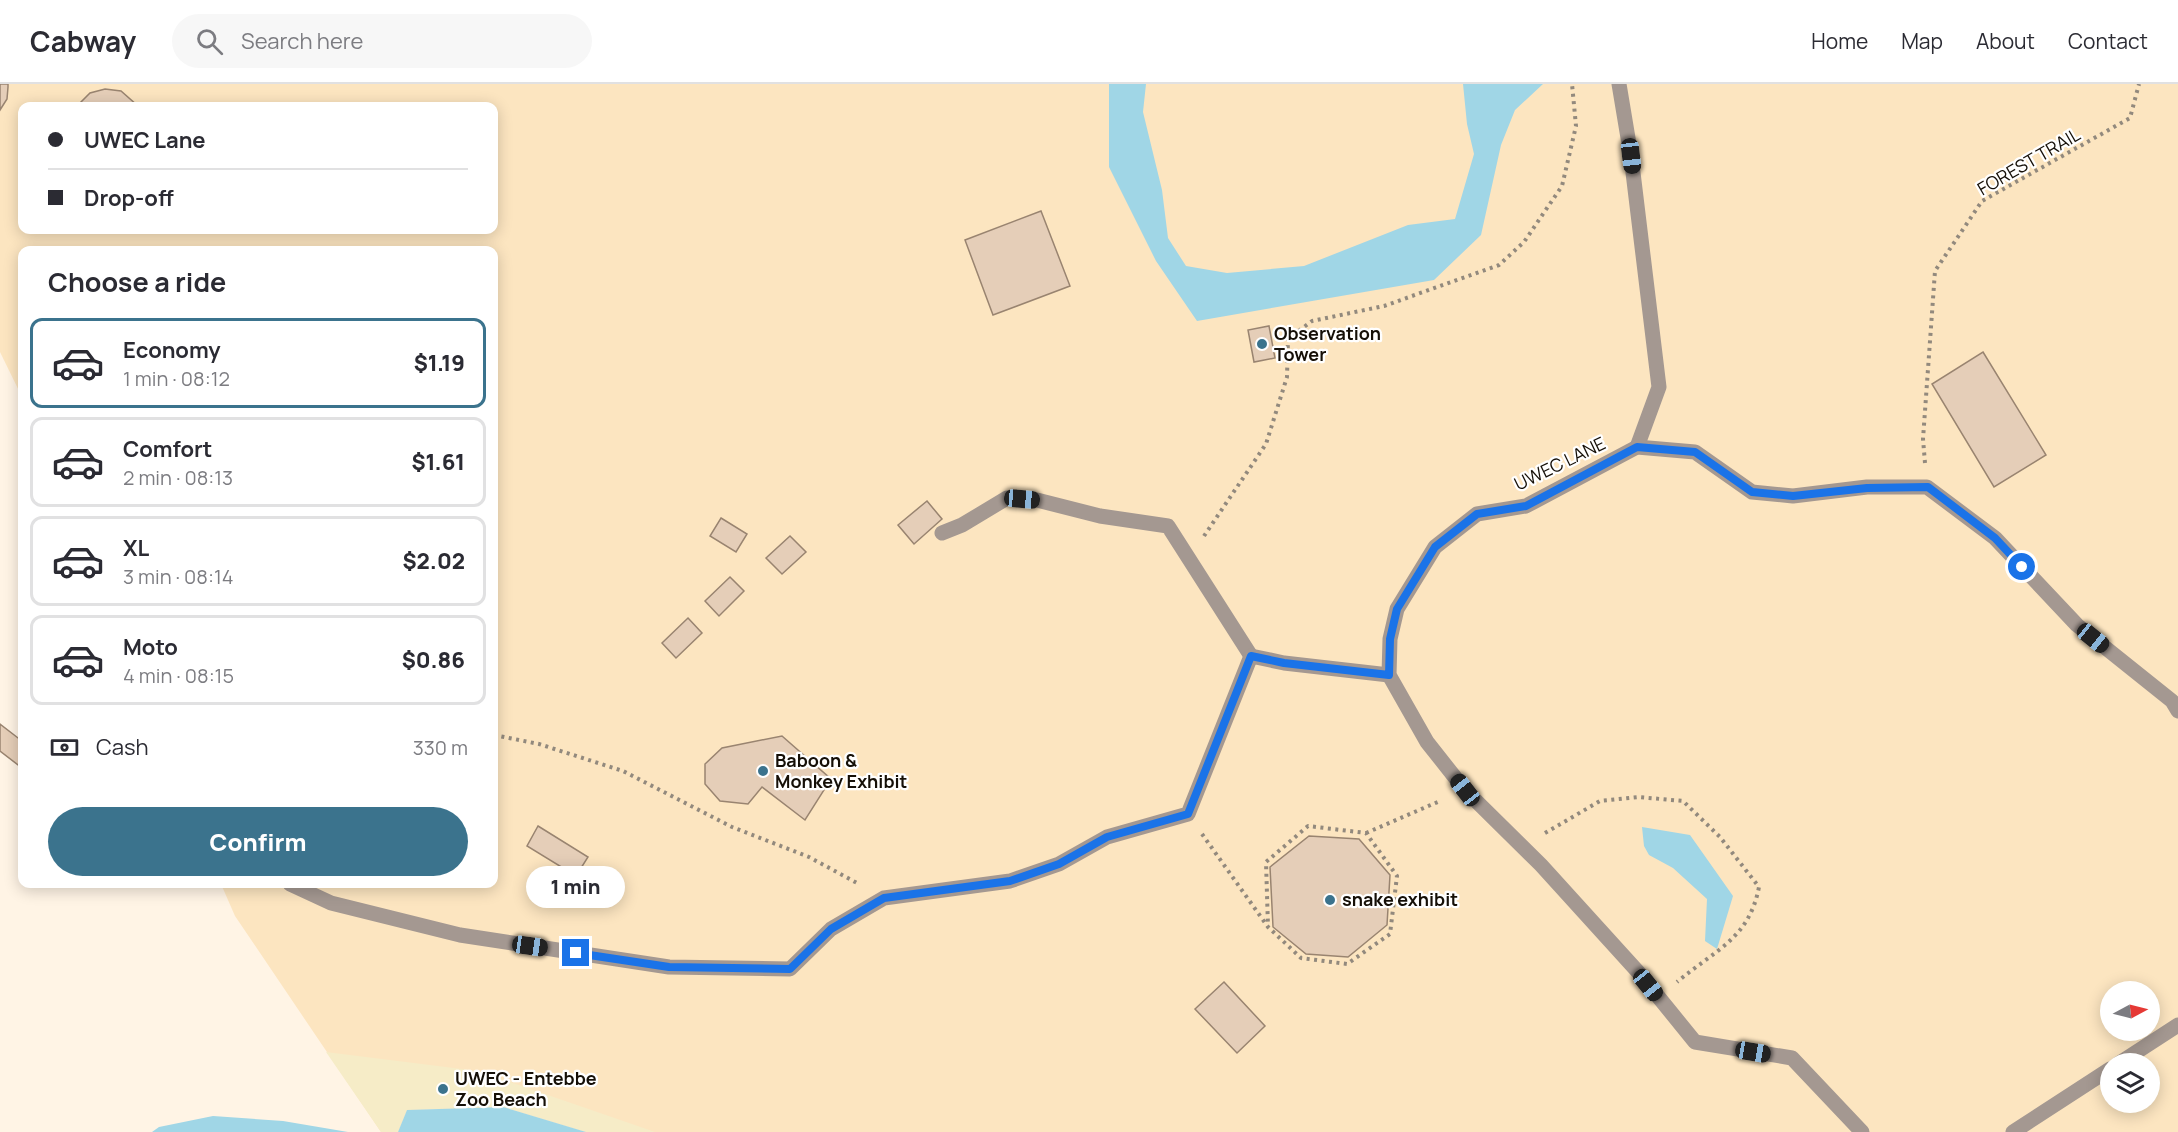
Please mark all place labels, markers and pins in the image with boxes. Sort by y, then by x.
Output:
place label: Observation Tower [1274,321,1381,366]
marker: Observation Tower [1255,337,1269,351]
place label: Baboon & Monkey Exhibit [775,748,907,793]
marker: Baboon & Monkey Exhibit [756,764,770,778]
place label: snake exhibit [1342,887,1458,911]
marker: snake exhibit [1323,893,1337,907]
place label: UWEC - Entebbe Zoo Beach [455,1066,597,1111]
marker: UWEC - Entebbe Zoo Beach [436,1082,450,1096]

